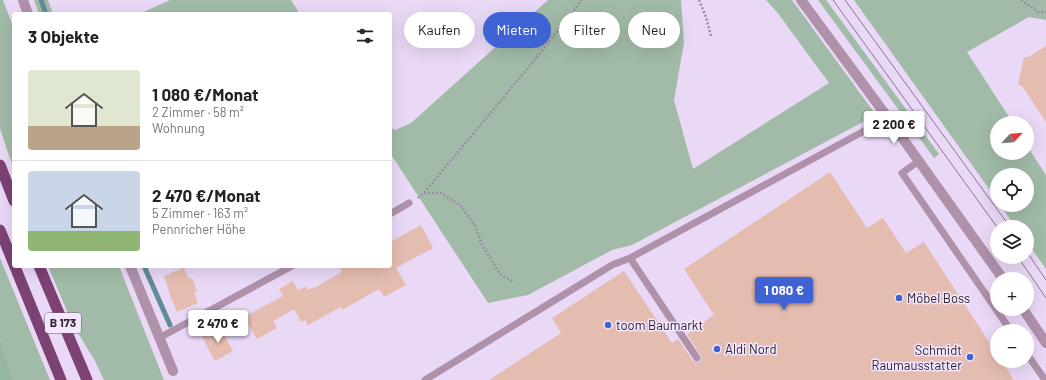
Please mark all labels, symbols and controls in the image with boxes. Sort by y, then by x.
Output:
chip: Kaufen [404,12,475,48]
chip: Mieten [483,12,551,48]
chip: Filter [559,12,620,48]
chip: Neu [628,12,680,48]
icon: filters [354,25,376,47]
text: 3 Objekte [28,26,99,46]
text: 1 080 €/Monat [152,84,258,104]
icon: home [60,86,108,134]
text: 2 Zimmer · 58 m² [152,104,244,120]
pin: 2 200 € [857,111,931,145]
text: 2 200 € [873,116,915,132]
north arrow [990,116,1034,160]
map controls [990,116,1034,368]
text: Wohnung [152,120,205,136]
button: locate [990,168,1034,212]
text: 2 470 €/Monat [152,185,261,205]
icon: home [60,187,108,235]
text: 5 Zimmer · 163 m² [152,205,248,221]
button: layers [990,220,1034,264]
text: Pennricher Höhe [152,221,246,237]
button: + [990,272,1034,316]
pin: 1 080 € [747,277,821,311]
text: 1 080 € [764,282,804,298]
place label: Möbel Boss [907,290,970,306]
marker: Möbel Boss [894,293,904,303]
pin: 2 470 € [181,310,255,344]
road number: B 173 [45,313,81,333]
text: 2 470 € [197,315,239,331]
place label: toom Baumarkt [616,317,703,333]
marker: toom Baumarkt [603,320,613,330]
button: − [990,324,1034,368]
place label: Aldi Nord [725,341,777,357]
place label: Schmidt Raumausstatter [872,342,962,373]
marker: Aldi Nord [712,344,722,354]
marker: Schmidt Raumausstatter [965,352,975,362]

